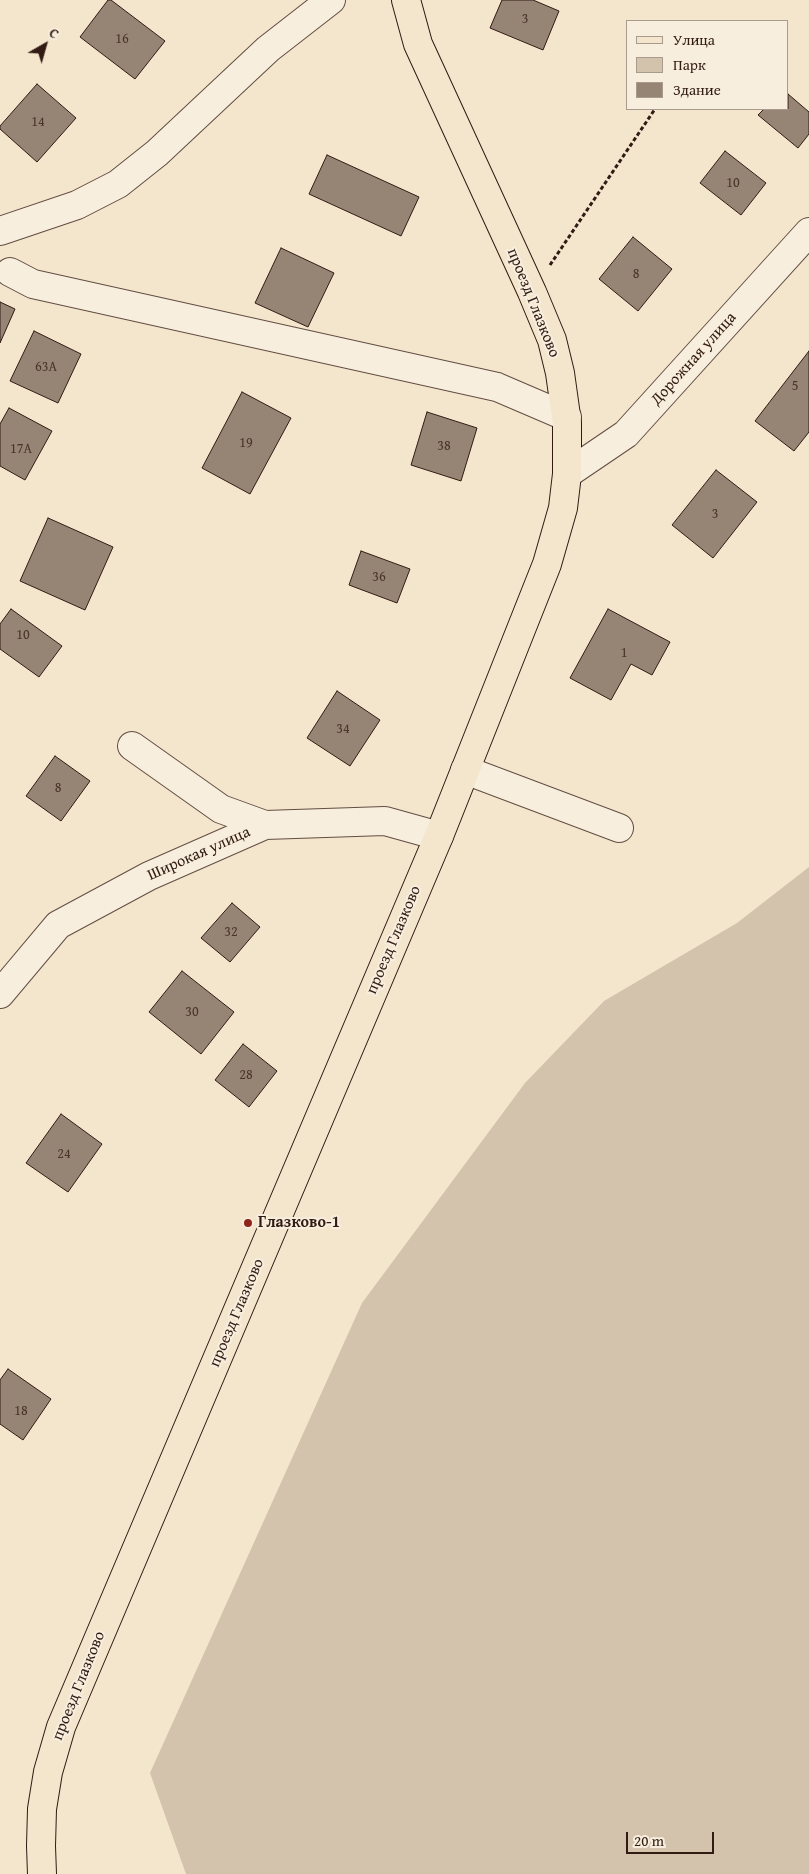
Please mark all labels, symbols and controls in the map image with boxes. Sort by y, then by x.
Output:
house number: 3 [522,11,528,27]
north arrow [20,20,70,70]
legend [626,20,789,110]
text: С [45,23,64,43]
text: Улица [673,29,715,50]
house number: 16 [115,31,129,47]
text: Парк [673,54,706,75]
text: Здание [673,79,721,100]
house number: 14 [31,114,45,130]
house number: 10 [726,175,740,191]
street label: проезд Глазково [502,246,564,360]
house number: 8 [633,266,639,282]
street label: Дорожная улица [647,309,741,409]
house number: 63А [35,359,57,375]
house number: 5 [792,378,798,394]
house number: 19 [239,435,253,451]
house number: 38 [437,438,451,454]
house number: 17А [10,441,32,457]
house number: 3 [712,506,718,522]
house number: 36 [372,569,386,585]
house number: 10 [16,627,30,643]
house number: 1 [621,645,627,661]
house number: 34 [336,721,350,737]
house number: 8 [55,780,61,796]
street label: Широкая улица [145,823,253,885]
street label: проезд Глазково [362,883,426,997]
house number: 32 [224,924,238,940]
house number: 30 [185,1004,199,1020]
house number: 28 [239,1067,253,1083]
house number: 24 [57,1146,71,1162]
place label: Глазково-1 [258,1213,340,1233]
marker: Глазково-1 [242,1217,254,1229]
street label: проезд Глазково [205,1256,269,1370]
house number: 18 [14,1403,28,1419]
street label: проезд Глазково [48,1629,110,1743]
scale bar [629,1822,716,1854]
text: 20 m [634,1830,664,1851]

